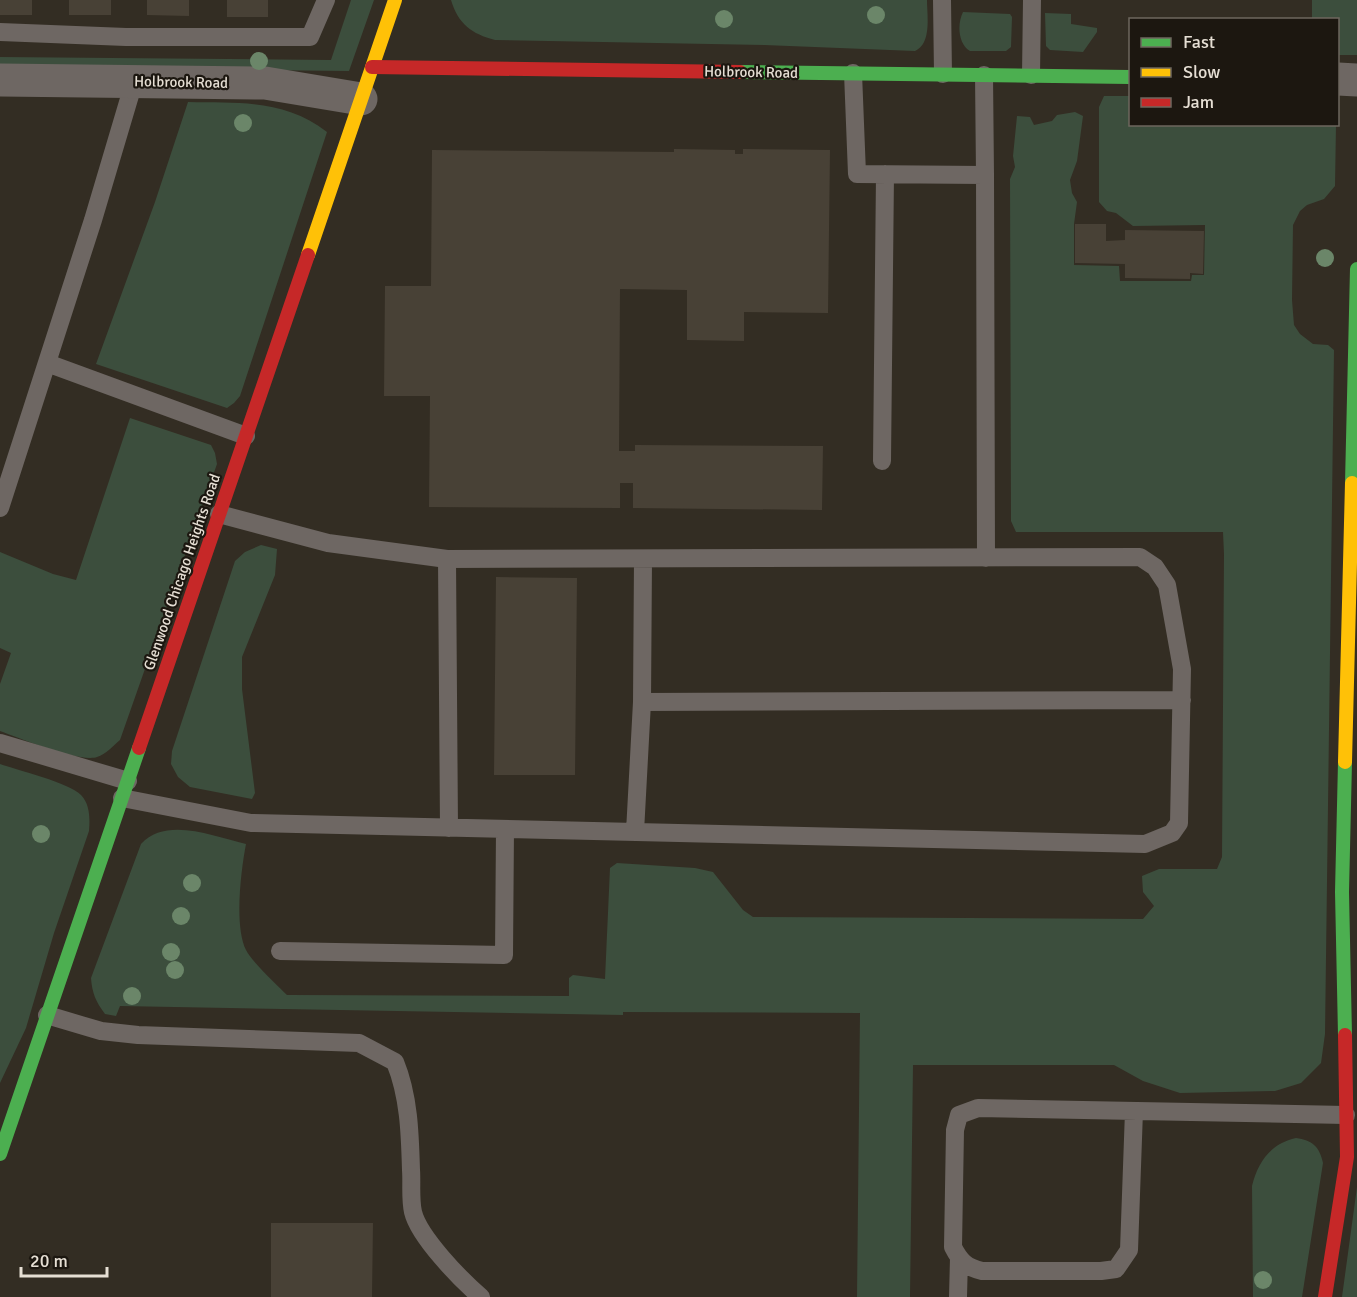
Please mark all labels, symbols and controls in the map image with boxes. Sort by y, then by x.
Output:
legend [1129,18,1339,126]
text: Fast [1183,31,1215,53]
text: Slow [1183,61,1220,83]
street label: Holbrook Road [704,62,798,82]
street label: Holbrook Road [134,72,228,92]
text: Jam [1183,91,1214,113]
street label: Glenwood Chicago Heights Road [140,471,224,673]
scale bar [21,1240,106,1278]
text: 20 m [30,1250,68,1272]

